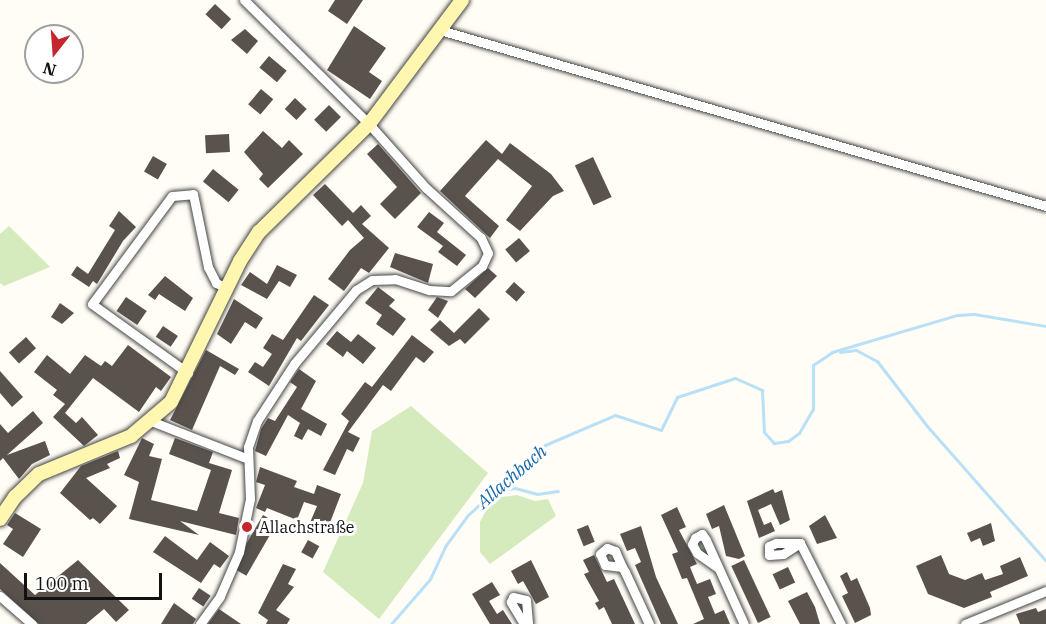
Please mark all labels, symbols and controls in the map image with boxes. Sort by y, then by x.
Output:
north arrow [24,24,84,84]
text: N [40,58,58,81]
water label: Allachbach [473,441,551,513]
place label: Allachstraße [259,517,354,537]
marker: Allachstraße [240,520,254,534]
scale bar [27,561,165,599]
text: 100 m [35,572,89,595]

